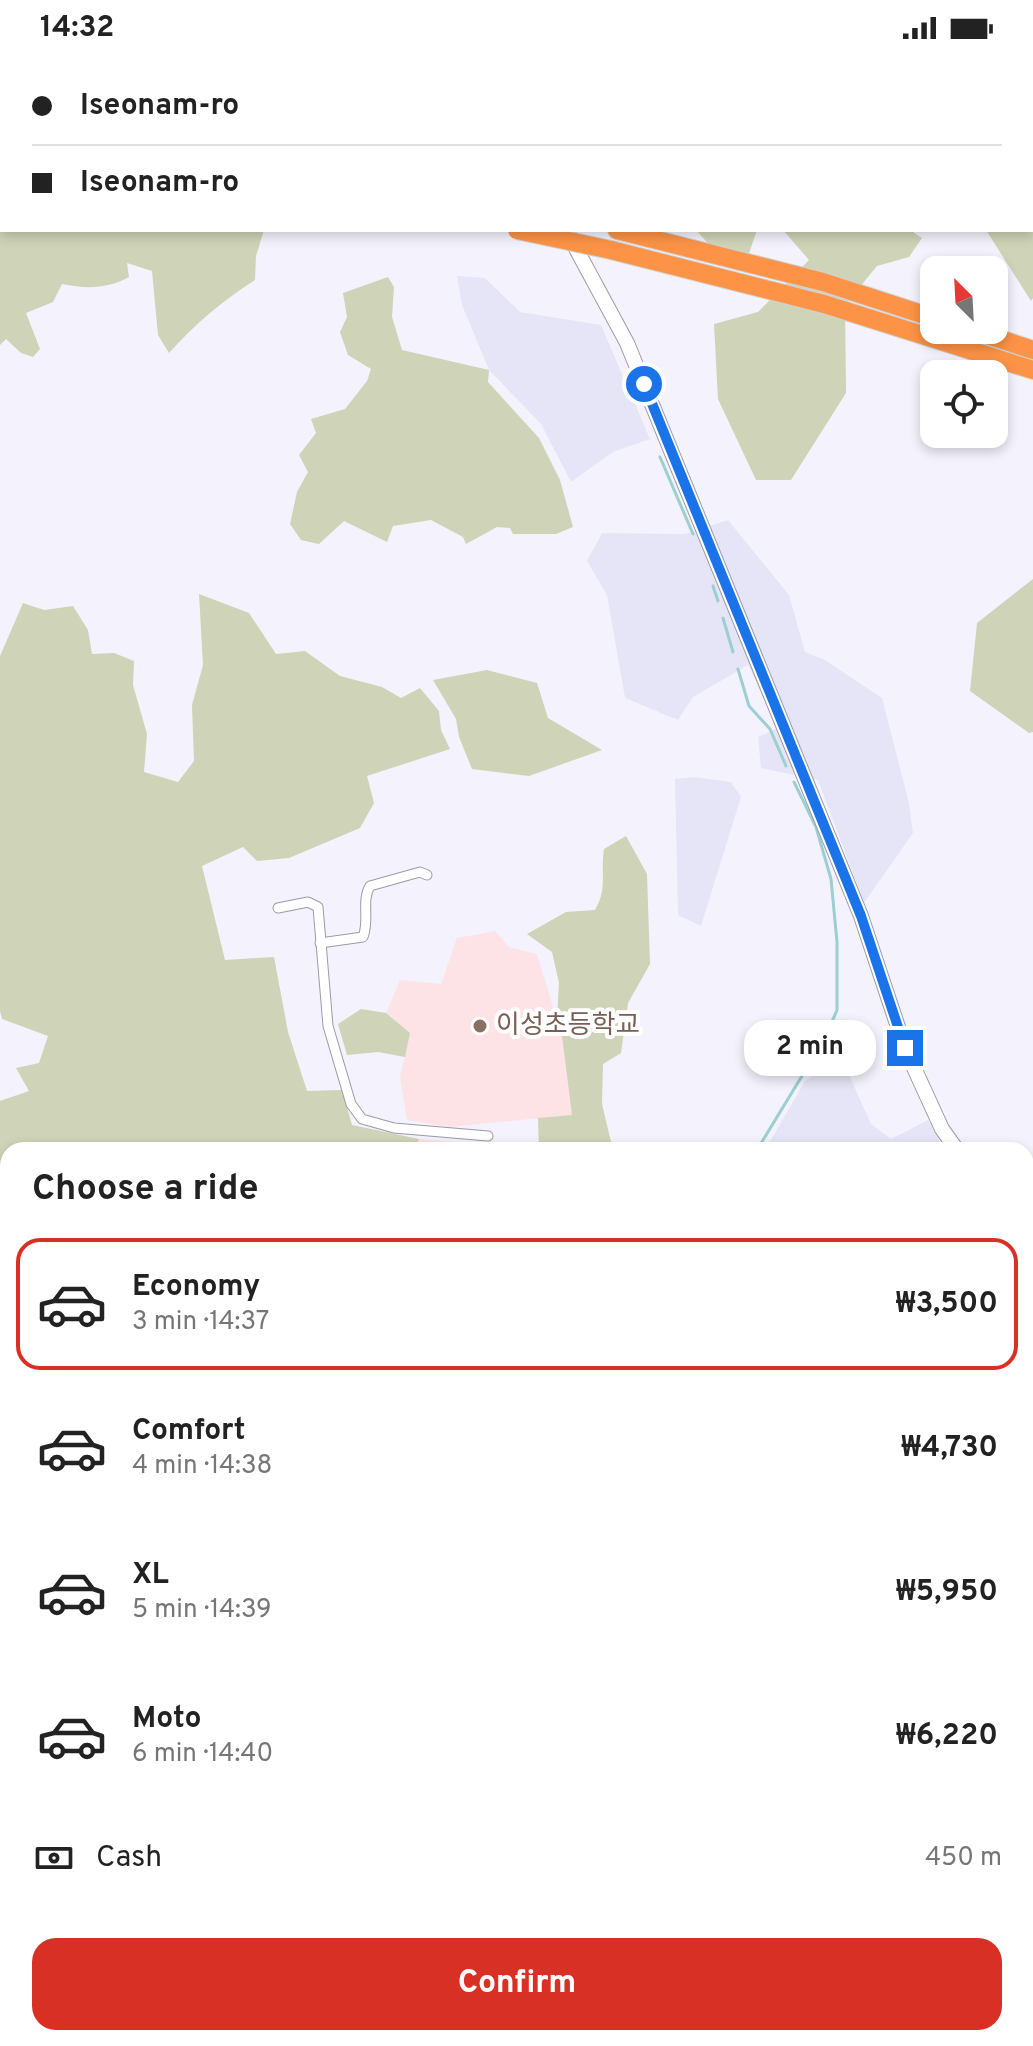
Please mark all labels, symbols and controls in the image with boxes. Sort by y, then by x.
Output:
text: 14:32 [40,10,114,47]
text: Iseonam-ro [80,88,239,125]
text: Iseonam-ro [80,165,239,202]
north arrow [920,256,1008,344]
map controls [920,256,1008,448]
button: locate [920,360,1008,448]
route start [626,366,662,402]
place label: 이성초등학교 [496,1010,640,1043]
marker: 이성초등학교 [471,1017,489,1035]
callout: 2 min [745,1020,877,1076]
route end [887,1030,923,1066]
text: 2 min [776,1031,844,1064]
text: Choose a ride [32,1167,258,1213]
icon: car [36,1268,108,1340]
text: Economy [132,1269,260,1306]
text: ₩3,500 [896,1286,998,1323]
text: 3 min · 14:37 [132,1306,269,1339]
icon: car [36,1412,108,1484]
text: Comfort [132,1413,245,1450]
text: ₩4,730 [901,1430,998,1467]
text: 4 min · 14:38 [132,1450,272,1483]
icon: car [36,1556,108,1628]
text: XL [132,1557,169,1594]
text: ₩5,950 [896,1574,998,1611]
text: 5 min · 14:39 [132,1594,272,1627]
icon: car [36,1700,108,1772]
text: Moto [132,1701,202,1738]
text: ₩6,220 [896,1718,998,1755]
text: 6 min · 14:40 [132,1738,273,1771]
icon: cash [32,1836,76,1880]
text: Cash [96,1840,162,1877]
text: 450 m [925,1842,1002,1875]
button: Confirm [32,1938,1002,2030]

